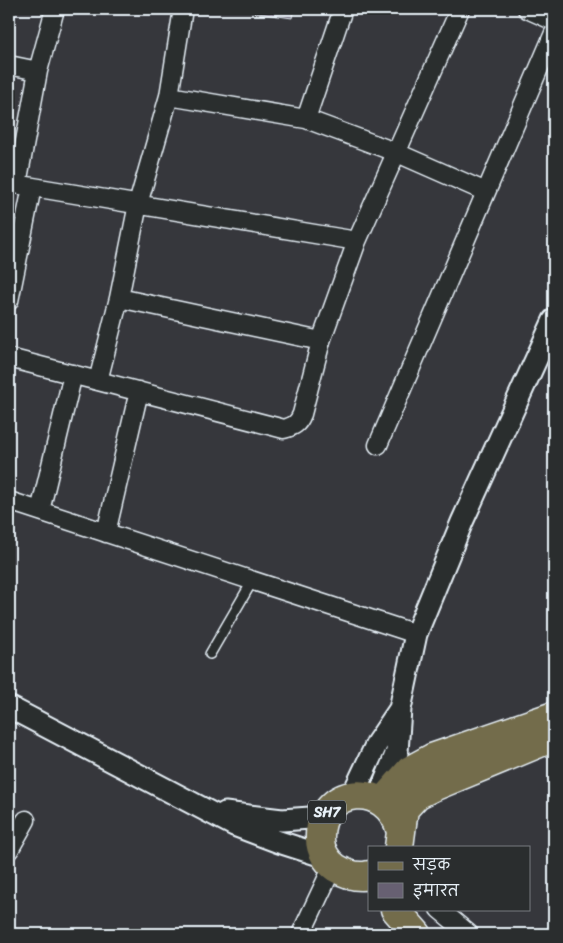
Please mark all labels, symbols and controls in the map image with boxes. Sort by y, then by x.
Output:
road number: SH7 [308,800,346,824]
legend [368,846,530,910]
text: सड़क [412,852,451,878]
text: इमारत [413,878,460,904]

